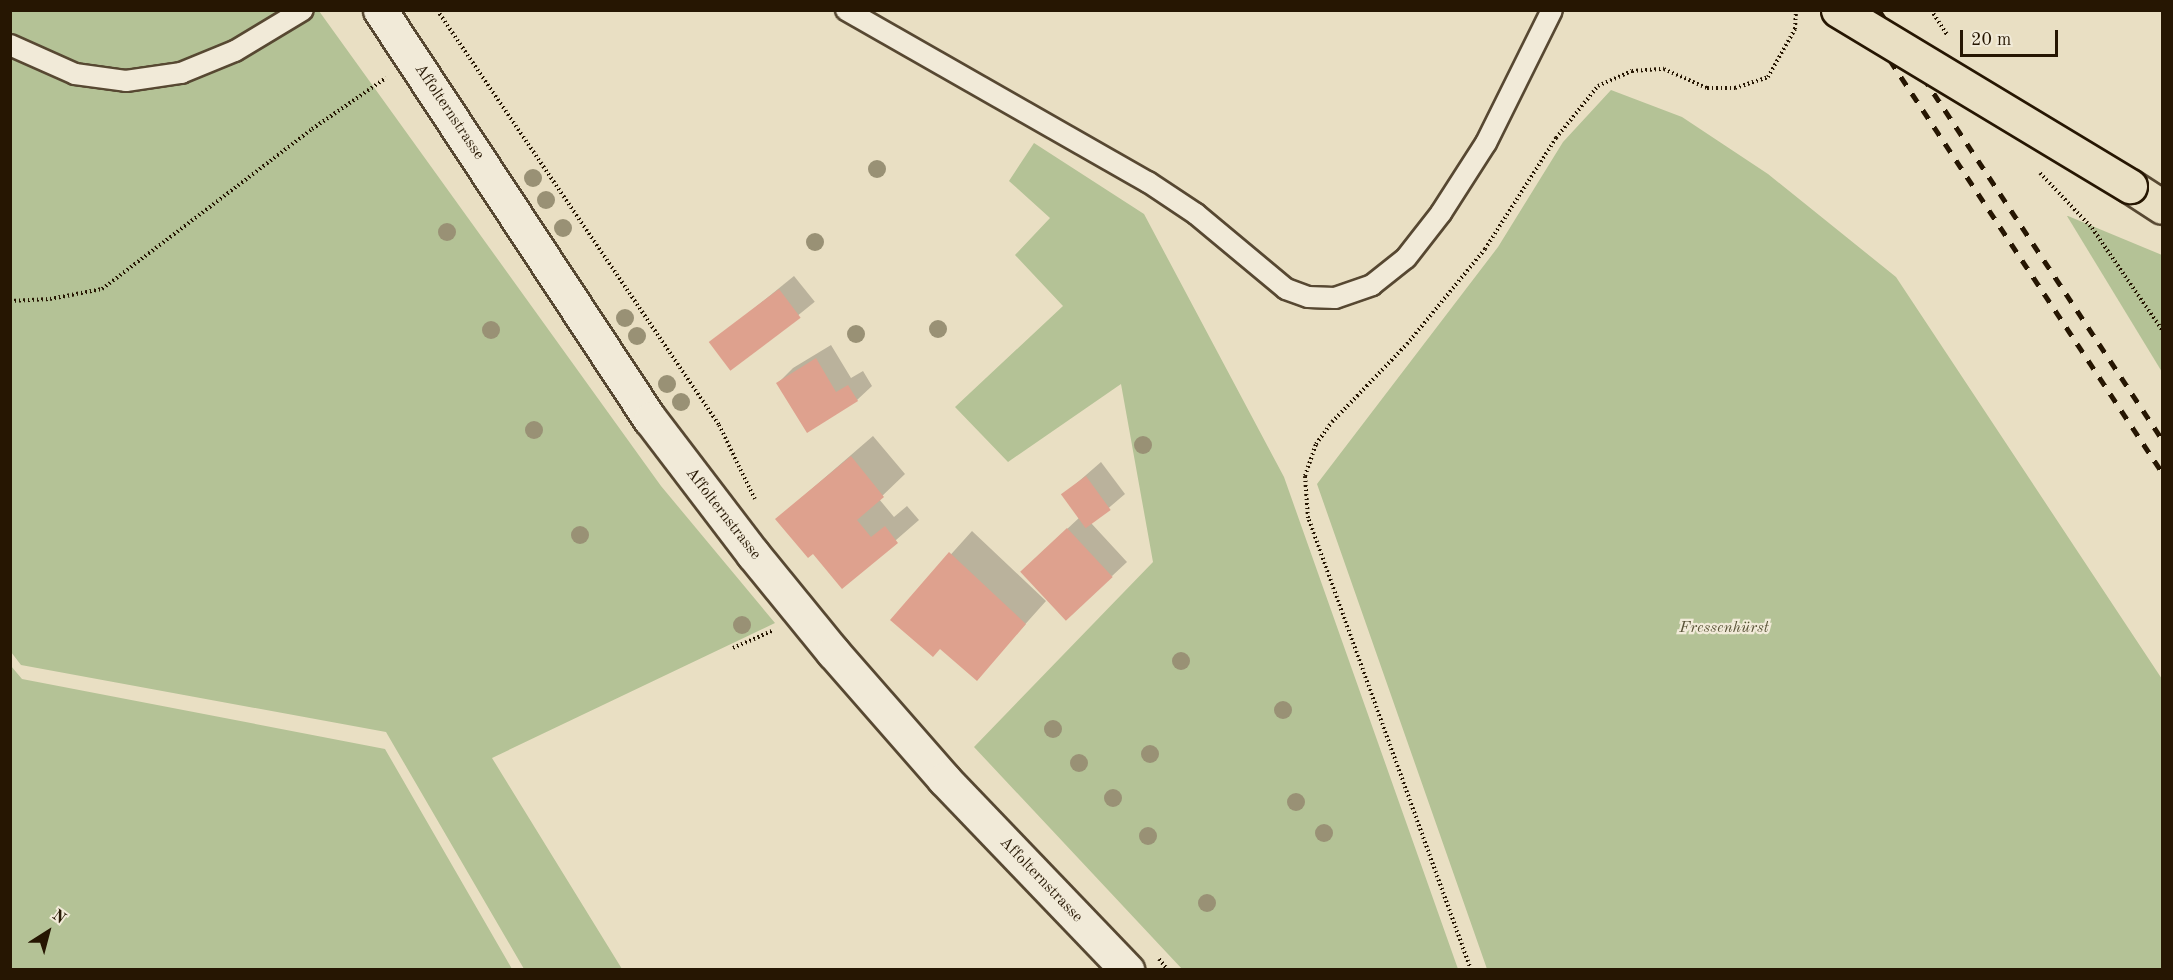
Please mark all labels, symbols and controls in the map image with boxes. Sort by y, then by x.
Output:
scale bar [1963,18,2060,56]
text: 20 m [1971,31,2011,49]
street label: Affolternstrasse [410,60,488,164]
street label: Affolternstrasse [681,464,765,564]
park label: Fressenhürst [1679,618,1769,638]
street label: Affolternstrasse [995,833,1087,927]
north arrow [18,902,78,962]
text: N [49,907,68,928]

